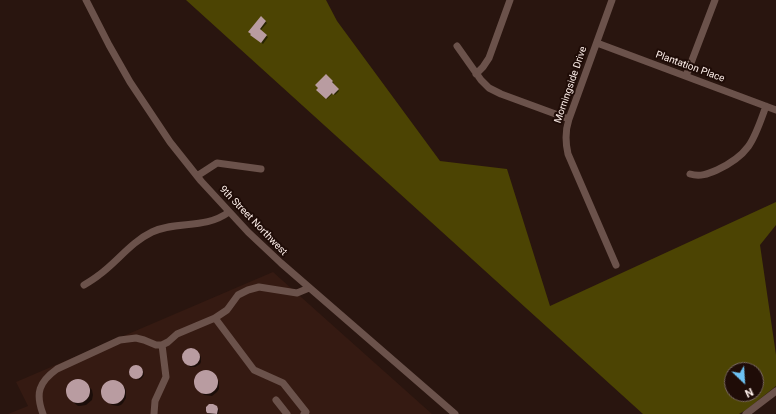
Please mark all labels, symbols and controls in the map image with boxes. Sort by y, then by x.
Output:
street label: Morningside Drive [552,45,590,125]
street label: Plantation Place [654,49,726,85]
street label: 9th Street Northwest [217,184,289,258]
north arrow [724,362,764,402]
text: N [743,385,755,400]

